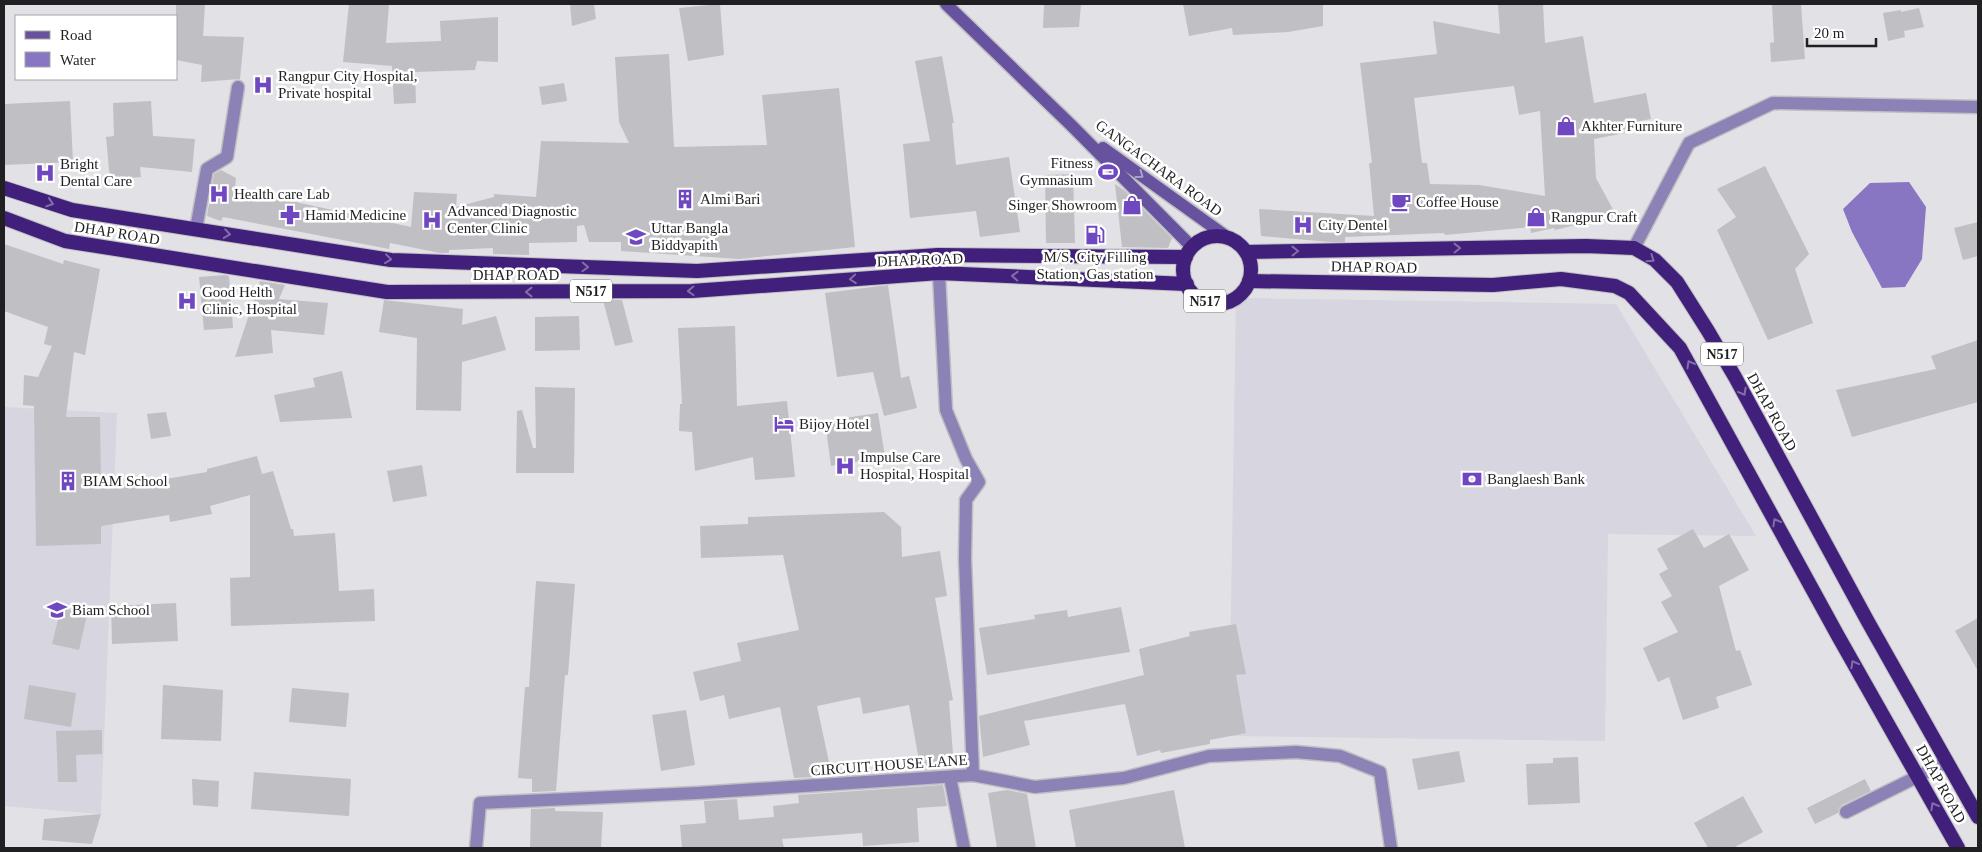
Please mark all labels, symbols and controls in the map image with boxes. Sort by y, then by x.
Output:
legend [15,15,178,80]
scale bar [1807,15,1876,47]
text: 20 m [1814,25,1845,41]
text: Road [60,27,92,43]
text: Water [60,52,95,68]
place label: Rangpur City Hospital, Private hospital [278,68,418,101]
hospital icon: Rangpur City Hospital, Private hospital [252,74,274,96]
shop icon: Akhter Furniture [1555,115,1577,137]
street label: GANGACHARA ROAD [1093,117,1225,219]
place label: Akhter Furniture [1581,118,1683,134]
place label: Fitness Gymnasium [1020,155,1093,188]
place label: Bright Dental Care [60,156,132,189]
sports icon: Fitness Gymnasium [1097,161,1119,183]
hospital icon: Bright Dental Care [34,162,56,184]
one-way arrow [1135,169,1144,178]
hospital icon: Health care Lab [208,183,230,205]
place label: Health care Lab [234,186,330,202]
building icon: Almi Bari [674,188,696,210]
place label: Almi Bari [700,191,760,207]
cafe icon: Coffee House [1390,191,1412,213]
shop icon: Singer Showroom [1121,194,1143,216]
place label: Coffee House [1416,194,1499,210]
one-way arrow [46,197,54,207]
place label: Singer Showroom [1008,197,1117,213]
place label: Advanced Diagnostic Center Clinic [447,203,577,236]
pharmacy icon: Hamid Medicine [279,204,301,226]
shop icon: Rangpur Craft [1525,206,1547,228]
place label: Hamid Medicine [305,207,407,223]
hospital icon: Advanced Diagnostic Center Clinic [421,209,443,231]
place label: Rangpur Craft [1551,209,1638,225]
hospital icon: City Dentel [1292,214,1314,236]
place label: City Dentel [1318,217,1388,233]
street label: DHAP ROAD [73,218,161,248]
place label: Uttar Bangla Biddyapith [651,220,728,253]
fuel station icon: M/S. City Filling Station, Gas station [1084,224,1106,246]
school or university icon: Uttar Bangla Biddyapith [625,226,647,248]
one-way arrow [224,228,232,239]
one-way arrow [1454,243,1462,253]
one-way arrow [1292,246,1299,256]
place label: M/S. City Filling Station, Gas station [1036,249,1154,282]
street label: DHAP ROAD [876,250,964,270]
one-way arrow [384,253,392,264]
one-way arrow [1646,253,1655,262]
street label: DHAP ROAD [1331,258,1418,276]
one-way arrow [581,261,589,272]
street label: DHAP ROAD [473,267,559,283]
one-way arrow [1011,271,1019,282]
one-way arrow [849,274,857,285]
road number: N517 [570,280,612,302]
place label: Good Helth Clinic, Hospital [202,284,297,317]
one-way arrow [687,285,695,296]
one-way arrow [524,286,532,297]
hospital icon: Good Helth Clinic, Hospital [176,290,198,312]
road number: N517 [1184,290,1226,312]
road number: N517 [1701,342,1743,366]
one-way arrow [1686,361,1696,370]
street label: DHAP ROAD [1744,370,1800,454]
one-way arrow [1737,386,1747,395]
hotel icon: Bijoy Hotel [773,413,795,435]
place label: Bijoy Hotel [799,416,869,432]
place label: Impulse Care Hospital, Hospital [860,449,969,482]
hospital icon: Impulse Care Hospital, Hospital [834,455,856,477]
bank icon: Banglaesh Bank [1461,468,1483,490]
building icon: BIAM School [57,470,79,492]
place label: Banglaesh Bank [1487,471,1585,487]
place label: BIAM School [83,473,168,489]
one-way arrow [1772,518,1782,527]
school or university icon: Biam School [46,599,68,621]
place label: Biam School [72,602,150,618]
one-way arrow [1851,661,1861,670]
street label: DHAP ROAD [1913,742,1969,826]
street label: CIRCUIT HOUSE LANE [810,752,968,778]
one-way arrow [1931,802,1941,811]

